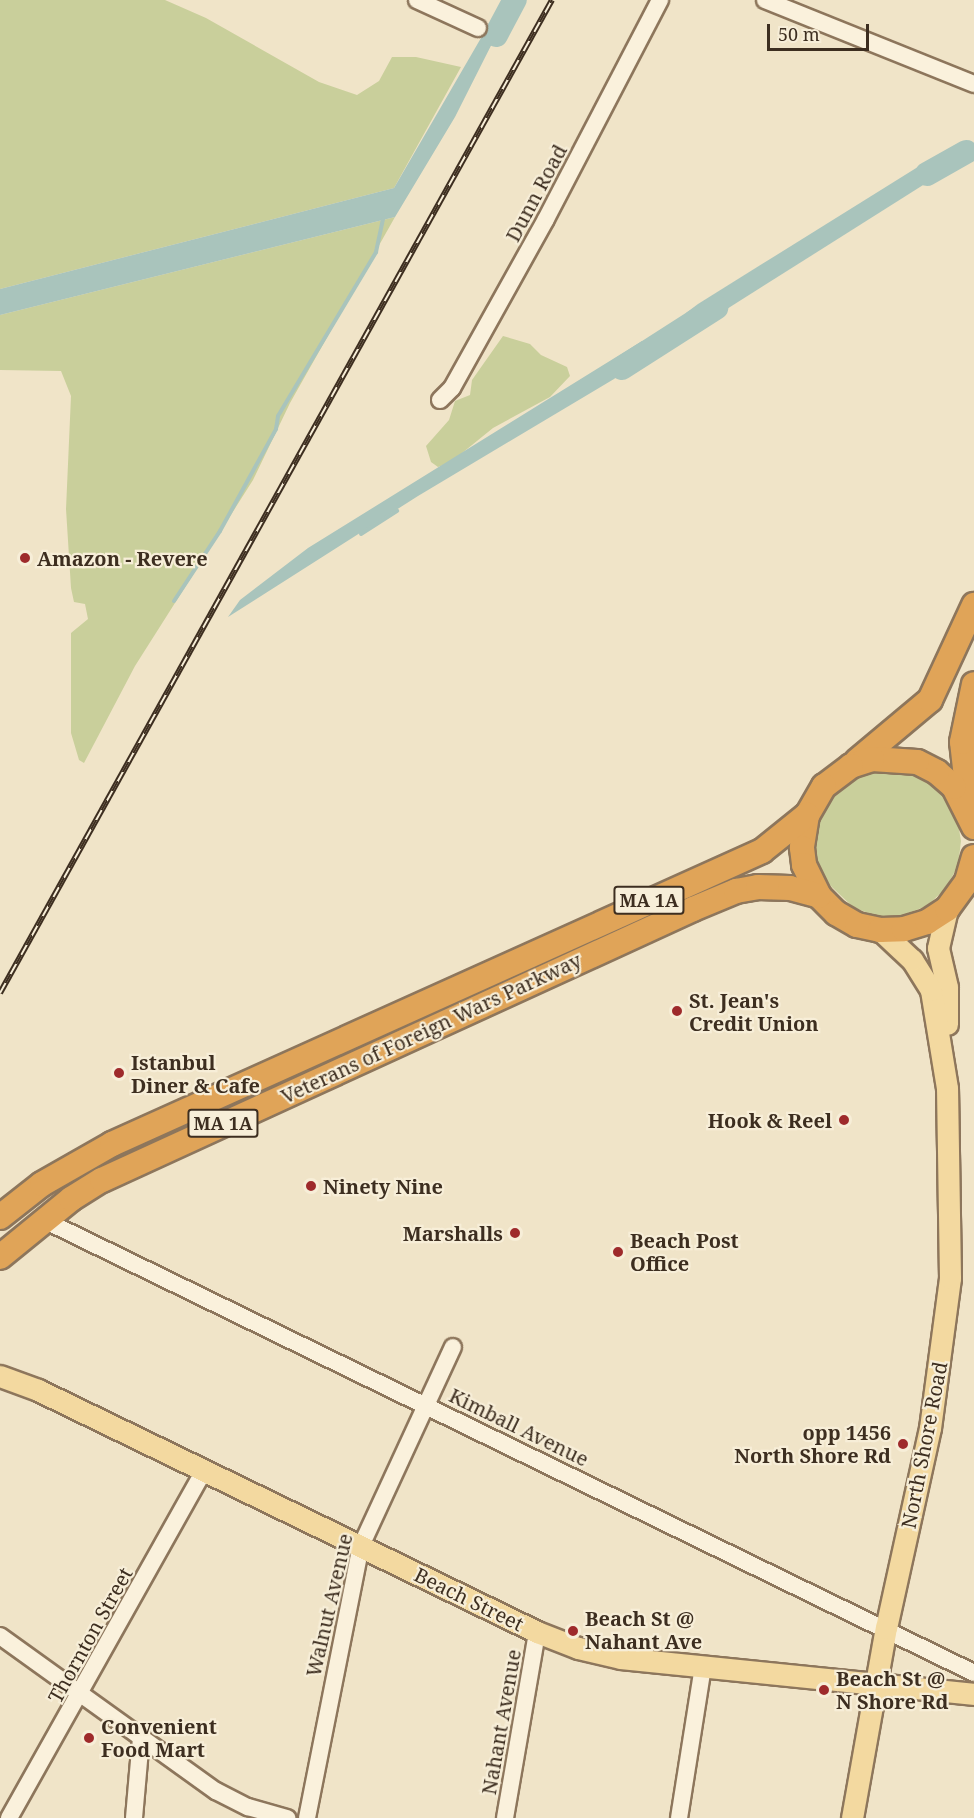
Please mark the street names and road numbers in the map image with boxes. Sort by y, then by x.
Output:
street label: Dunn Road [500,140,572,246]
road number: MA 1A [613,885,685,915]
street label: Veterans of Foreign Wars Parkway [277,948,585,1108]
road number: MA 1A [187,1108,259,1138]
street label: North Shore Road [896,1359,952,1531]
street label: Kimball Avenue [445,1383,593,1471]
street label: Walnut Avenue [301,1531,357,1679]
street label: Beach Street [410,1562,528,1636]
street label: Thornton Street [43,1563,137,1707]
street label: Nahant Avenue [476,1647,526,1797]

